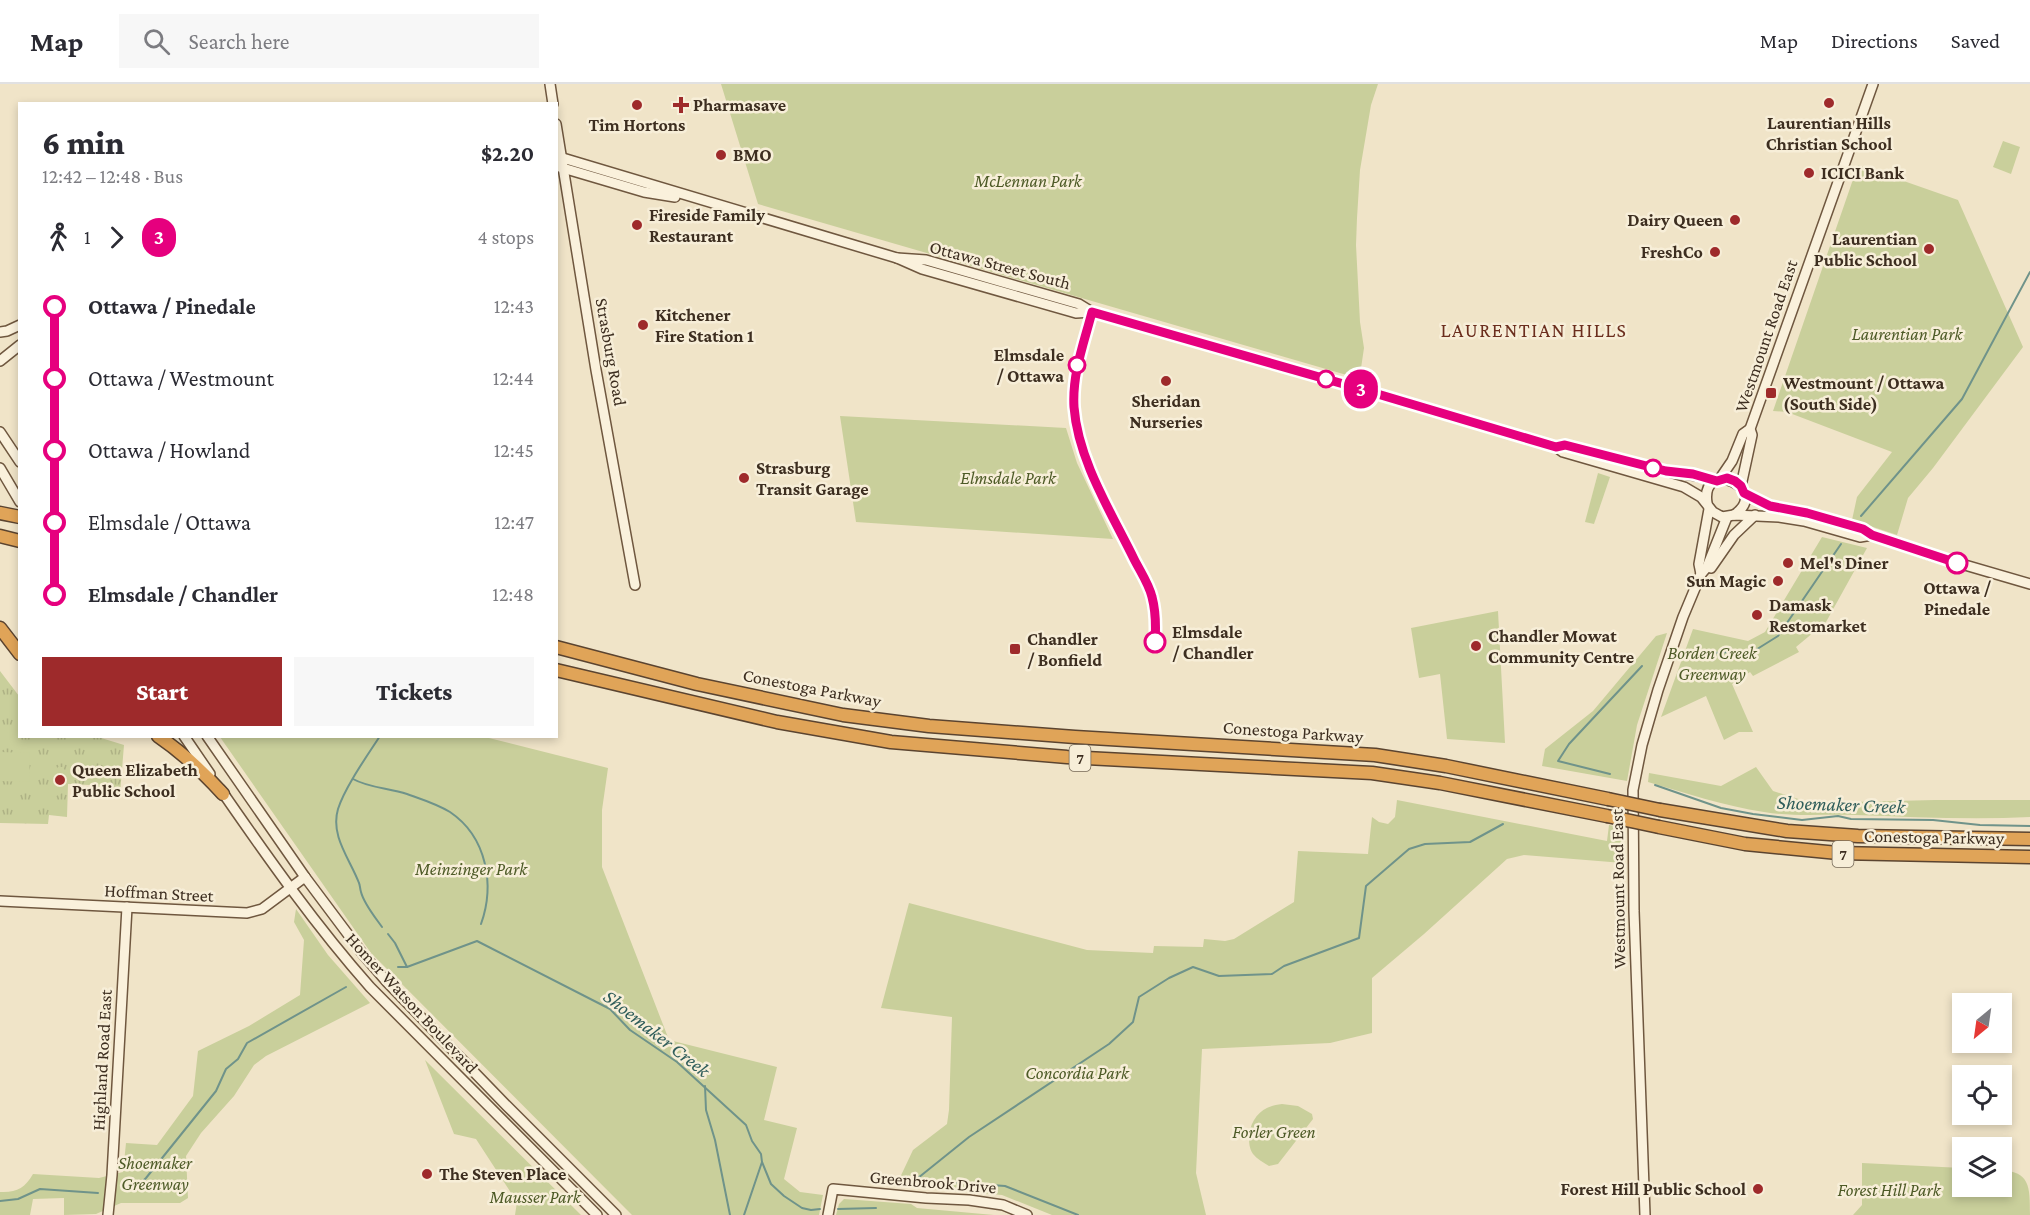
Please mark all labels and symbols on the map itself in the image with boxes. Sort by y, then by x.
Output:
place label: Pharmasave [693,95,786,115]
marker: Laurentian Hills Christian School [1822,96,1836,110]
marker: Tim Hortons [630,98,644,112]
marker: Pharmasave [674,98,688,112]
place label: Laurentian Hills Christian School [1766,113,1892,154]
place label: Tim Hortons [589,115,685,135]
place label: BMO [733,145,772,165]
marker: BMO [714,148,728,162]
place label: ICICI Bank [1821,163,1904,183]
marker: ICICI Bank [1802,166,1816,180]
park label: McLennan Park [973,171,1083,191]
place label: Fireside Family Restaurant [649,205,765,246]
place label: Dairy Queen [1627,210,1724,230]
marker: Dairy Queen [1728,213,1742,227]
marker: Fireside Family Restaurant [630,218,644,232]
place label: Laurentian Public School [1814,229,1918,270]
street label: Ottawa Street South [927,237,1073,294]
place label: FreshCo [1641,242,1703,262]
marker: Laurentian Public School [1922,242,1936,256]
marker: FreshCo [1708,245,1722,259]
street label: Westmount Road East [1731,256,1802,415]
street label: Strasburg Road [592,296,630,408]
place label: Kitchener Fire Station 1 [655,305,754,346]
marker: Kitchener Fire Station 1 [636,318,650,332]
district label: LAURENTIAN HILLS [1441,319,1627,341]
park label: Laurentian Park [1852,324,1963,344]
place label: Elmsdale / Ottawa [994,345,1064,386]
marker: Elmsdale / Ottawa [1068,356,1086,374]
unlabelled marker [1317,370,1335,388]
line badge: 3 [1342,370,1380,408]
place label: Westmount / Ottawa (South Side) [1782,373,1944,415]
marker: Sheridan Nurseries [1159,374,1173,388]
marker: Westmount / Ottawa (South Side) [1764,386,1778,400]
place label: Sheridan Nurseries [1129,391,1203,432]
place label: Strasburg Transit Garage [756,458,869,499]
unlabelled marker [1644,459,1662,477]
park label: Elmsdale Park [960,468,1057,488]
marker: Strasburg Transit Garage [737,471,751,485]
marker: Ottawa / Pinedale [1946,552,1968,574]
place label: Mel's Diner [1800,553,1889,573]
marker: Mel's Diner [1781,556,1795,570]
place label: Sun Magic [1686,571,1766,591]
marker: Sun Magic [1771,574,1785,588]
place label: Ottawa / Pinedale [1923,578,1992,619]
place label: Damask Restomarket [1769,595,1867,636]
marker: Damask Restomarket [1750,608,1764,622]
place label: Elmsdale / Chandler [1172,622,1254,663]
place label: Chandler Mowat Community Centre [1488,626,1634,667]
place label: Chandler / Bonfield [1027,629,1102,670]
marker: Elmsdale / Chandler [1144,631,1166,653]
marker: Chandler Mowat Community Centre [1469,639,1483,653]
marker: Chandler / Bonfield [1008,642,1022,656]
park label: Borden Creek Greenway [1667,643,1758,684]
street label: Conestoga Parkway [741,665,884,711]
street label: Conestoga Parkway [1222,717,1364,747]
road number: 7 [1070,745,1090,771]
place label: Queen Elizabeth Public School [72,760,199,801]
marker: Queen Elizabeth Public School [53,773,67,787]
water label: Shoemaker Creek [1776,791,1907,817]
street label: Westmount Road East [1607,808,1629,969]
street label: Conestoga Parkway [1864,826,2005,848]
road number: 7 [1832,841,1854,867]
park label: Meinzinger Park [414,859,528,879]
street label: Hoffman Street [104,880,215,906]
street label: Homer Watson Boulevard [342,929,483,1078]
water label: Shoemaker Creek [600,985,715,1082]
street label: Highland Road East [88,988,116,1131]
north arrow [1952,993,2012,1053]
park label: Concordia Park [1025,1063,1130,1083]
park label: Forler Green [1232,1122,1316,1142]
park label: Shoemaker Greenway [118,1153,193,1194]
place label: The Steven Place [439,1164,566,1184]
street label: Greenbrook Drive [869,1166,997,1198]
marker: The Steven Place [420,1167,434,1181]
place label: Forest Hill Public School [1561,1179,1746,1199]
park label: Forest Hill Park [1837,1180,1942,1200]
marker: Forest Hill Public School [1751,1182,1765,1196]
park label: Mausser Park [488,1187,582,1207]

